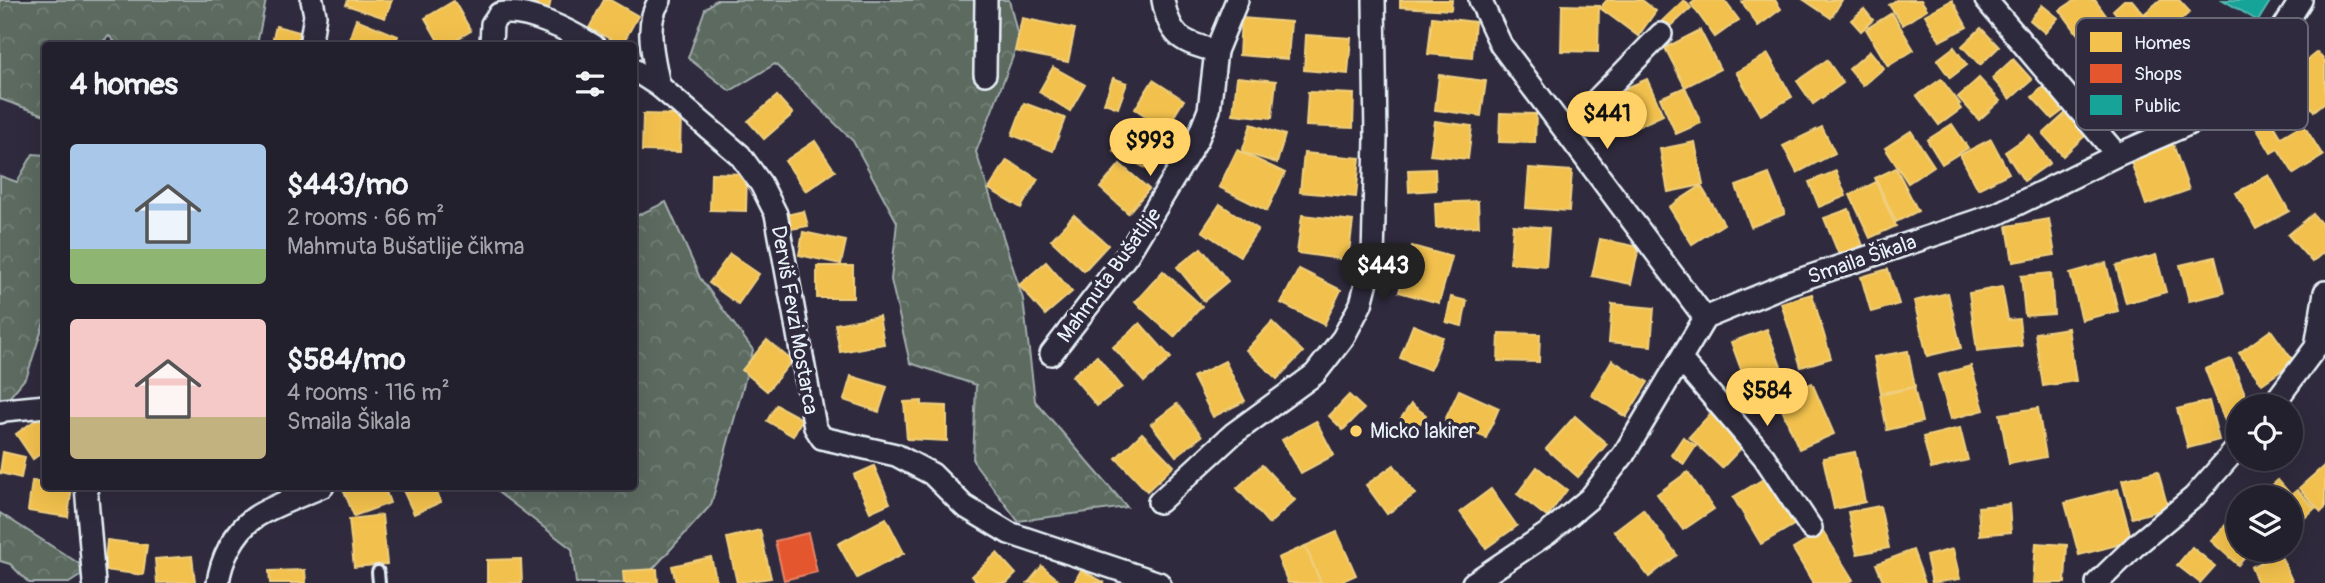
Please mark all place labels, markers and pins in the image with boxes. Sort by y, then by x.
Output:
pin: $441 [1566,92,1648,151]
pin: $993 [1109,118,1191,178]
pin: $443 [1342,244,1424,303]
pin: $584 [1726,368,1808,428]
place label: Micko lakirer [1370,418,1477,445]
marker: Micko lakirer [1348,423,1364,439]

